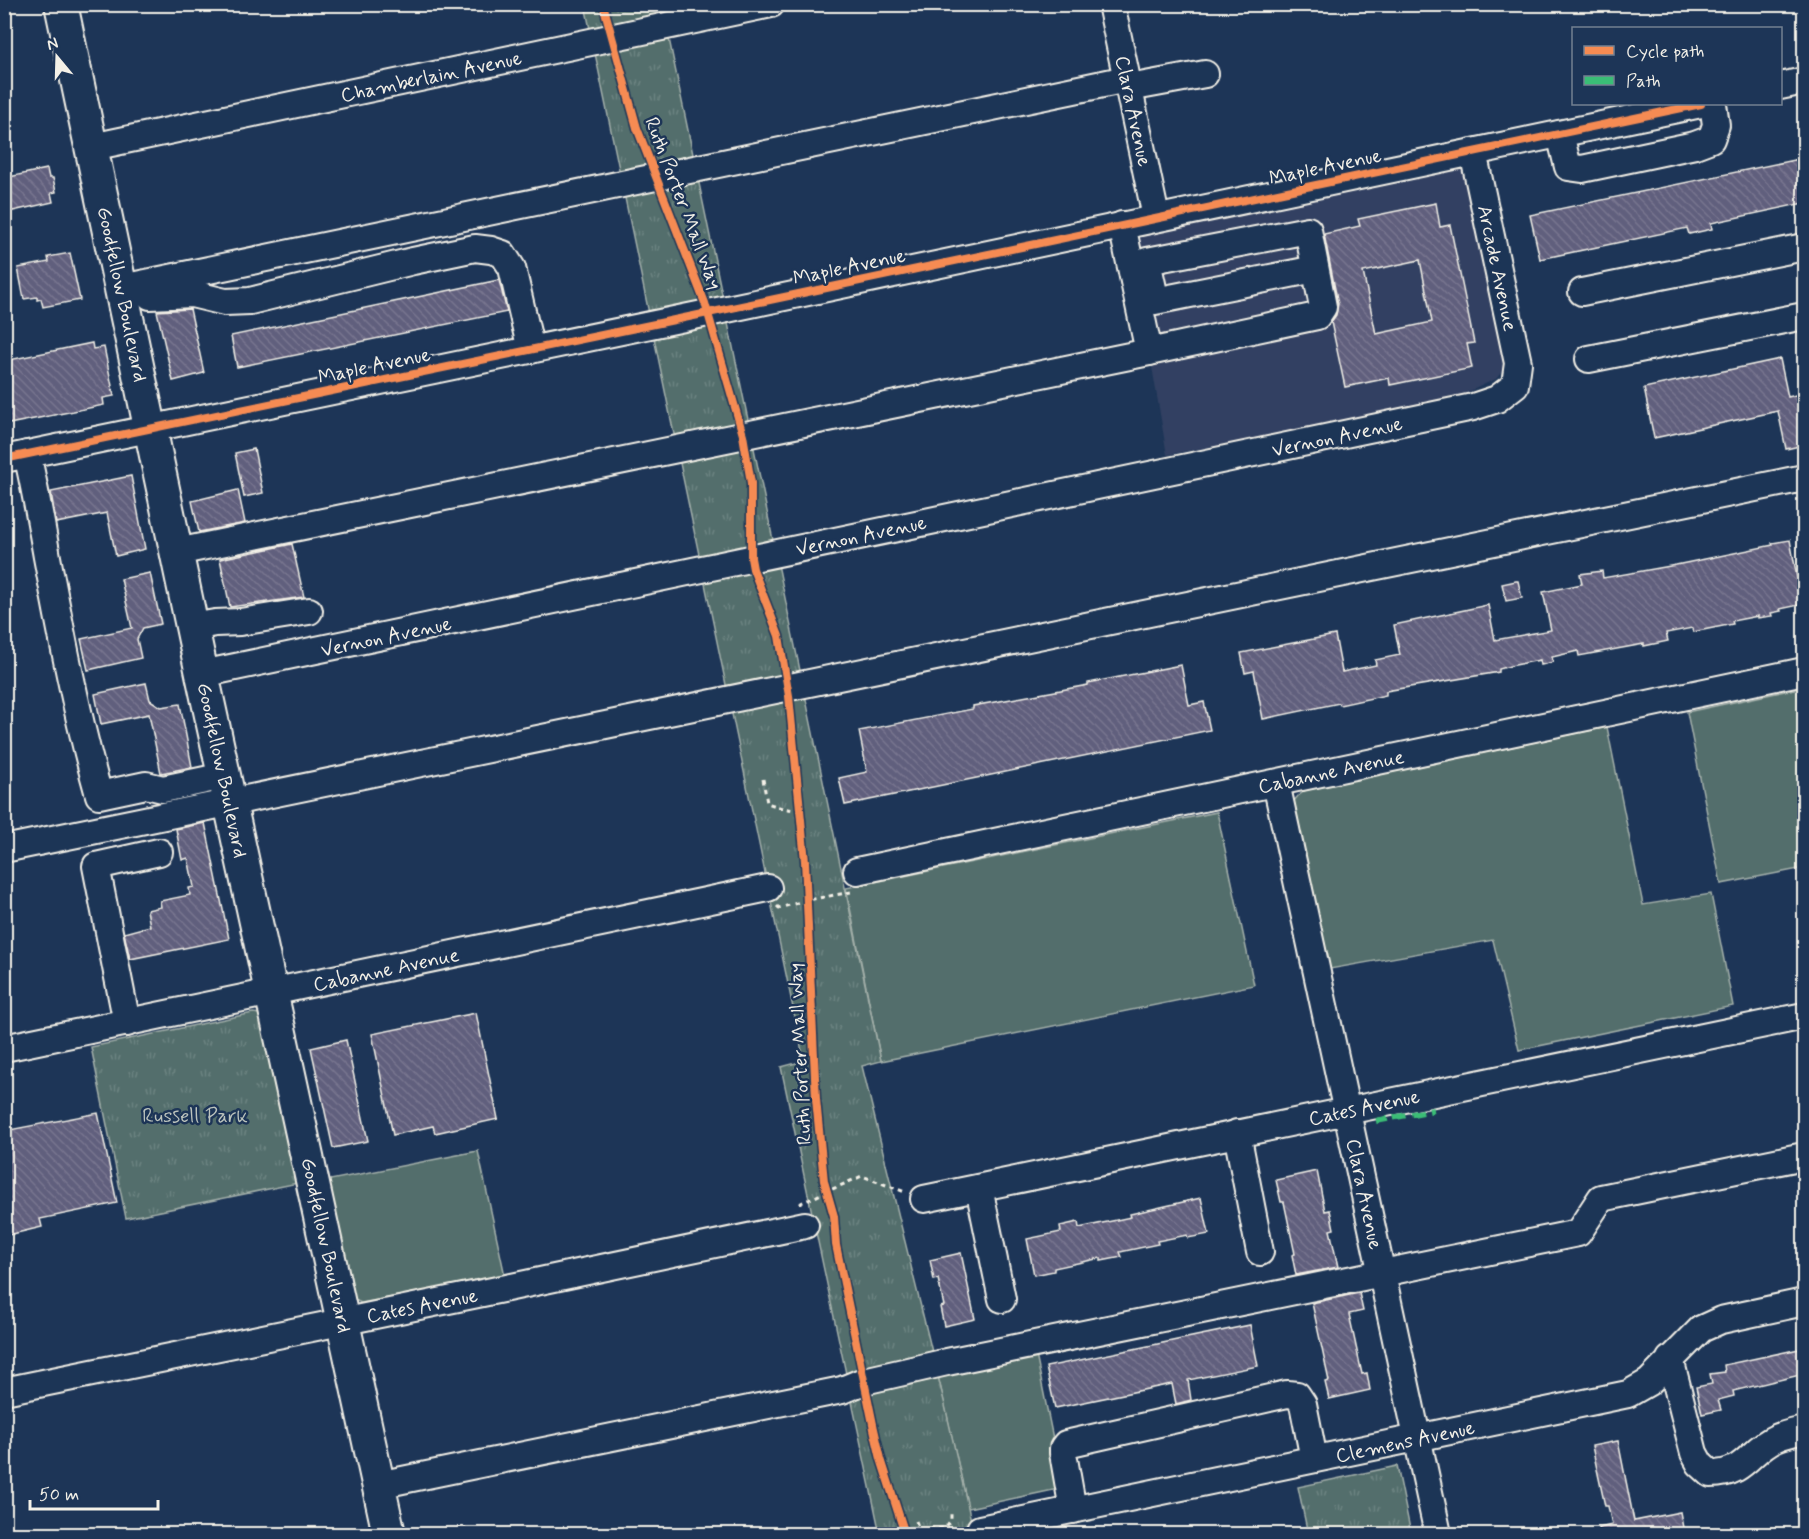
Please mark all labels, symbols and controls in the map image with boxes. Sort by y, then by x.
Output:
north arrow [27,27,87,87]
legend [1572,27,1782,105]
text: N [44,33,61,56]
text: Cycle path [1626,40,1704,64]
street label: Chamberlain Avenue [338,45,524,110]
street label: Clara Avenue [1108,53,1157,169]
text: Path [1626,70,1661,94]
street label: Ruth Porter Mall Way [637,113,728,294]
street label: Maple Avenue [1266,142,1384,193]
street label: Arcade Avenue [1470,203,1523,334]
street label: Goodfellow Boulevard [90,204,153,384]
street label: Maple Avenue [790,242,908,293]
street label: Maple Avenue [315,341,433,392]
street label: Vernon Avenue [1269,410,1405,465]
street label: Vernon Avenue [793,509,929,564]
street label: Vernon Avenue [318,610,454,665]
street label: Goodfellow Boulevard [190,680,253,860]
street label: Cabanne Avenue [1256,744,1407,801]
street label: Cabanne Avenue [311,942,462,999]
street label: Ruth Porter Mall Way [782,962,819,1146]
street label: Cates Avenue [1306,1084,1422,1133]
park label: Russell Park [142,1103,248,1130]
street label: Clara Avenue [1339,1136,1388,1252]
street label: Goodfellow Boulevard [294,1155,357,1335]
street label: Cates Avenue [364,1282,480,1330]
street label: Clemens Avenue [1333,1415,1477,1470]
scale bar [30,1473,158,1511]
text: 50 m [39,1483,79,1507]

